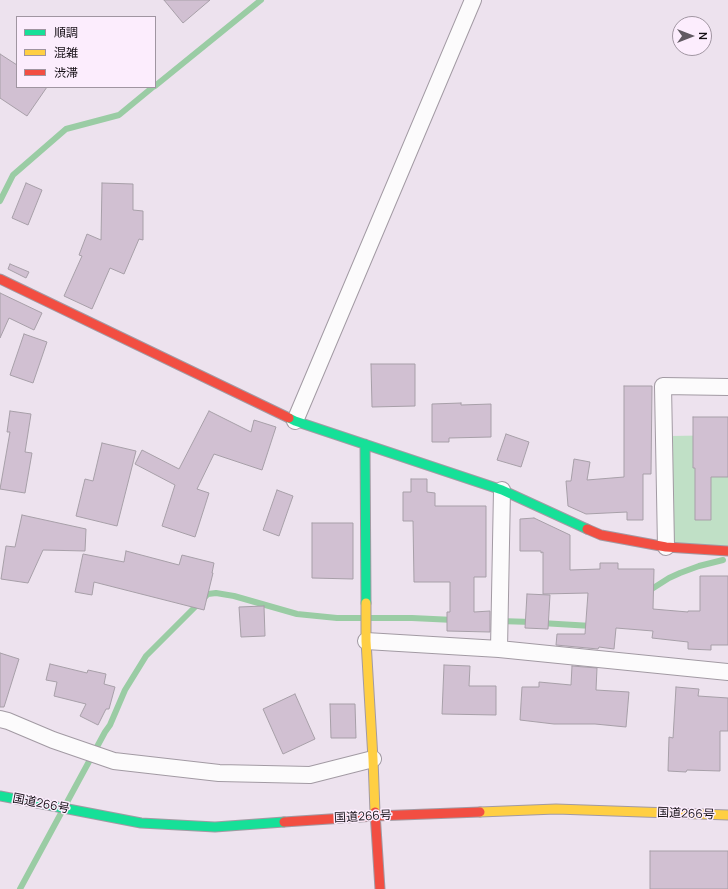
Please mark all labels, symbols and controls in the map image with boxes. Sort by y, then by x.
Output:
legend [16,16,156,88]
north arrow [672,16,712,56]
text: 順調 [54,24,78,41]
text: N [696,32,711,40]
text: 混雑 [54,44,78,61]
text: 渋滞 [54,64,78,81]
street label: 国道266号 [11,791,71,817]
street label: 国道266号 [657,806,715,822]
street label: 国道266号 [334,808,392,826]

